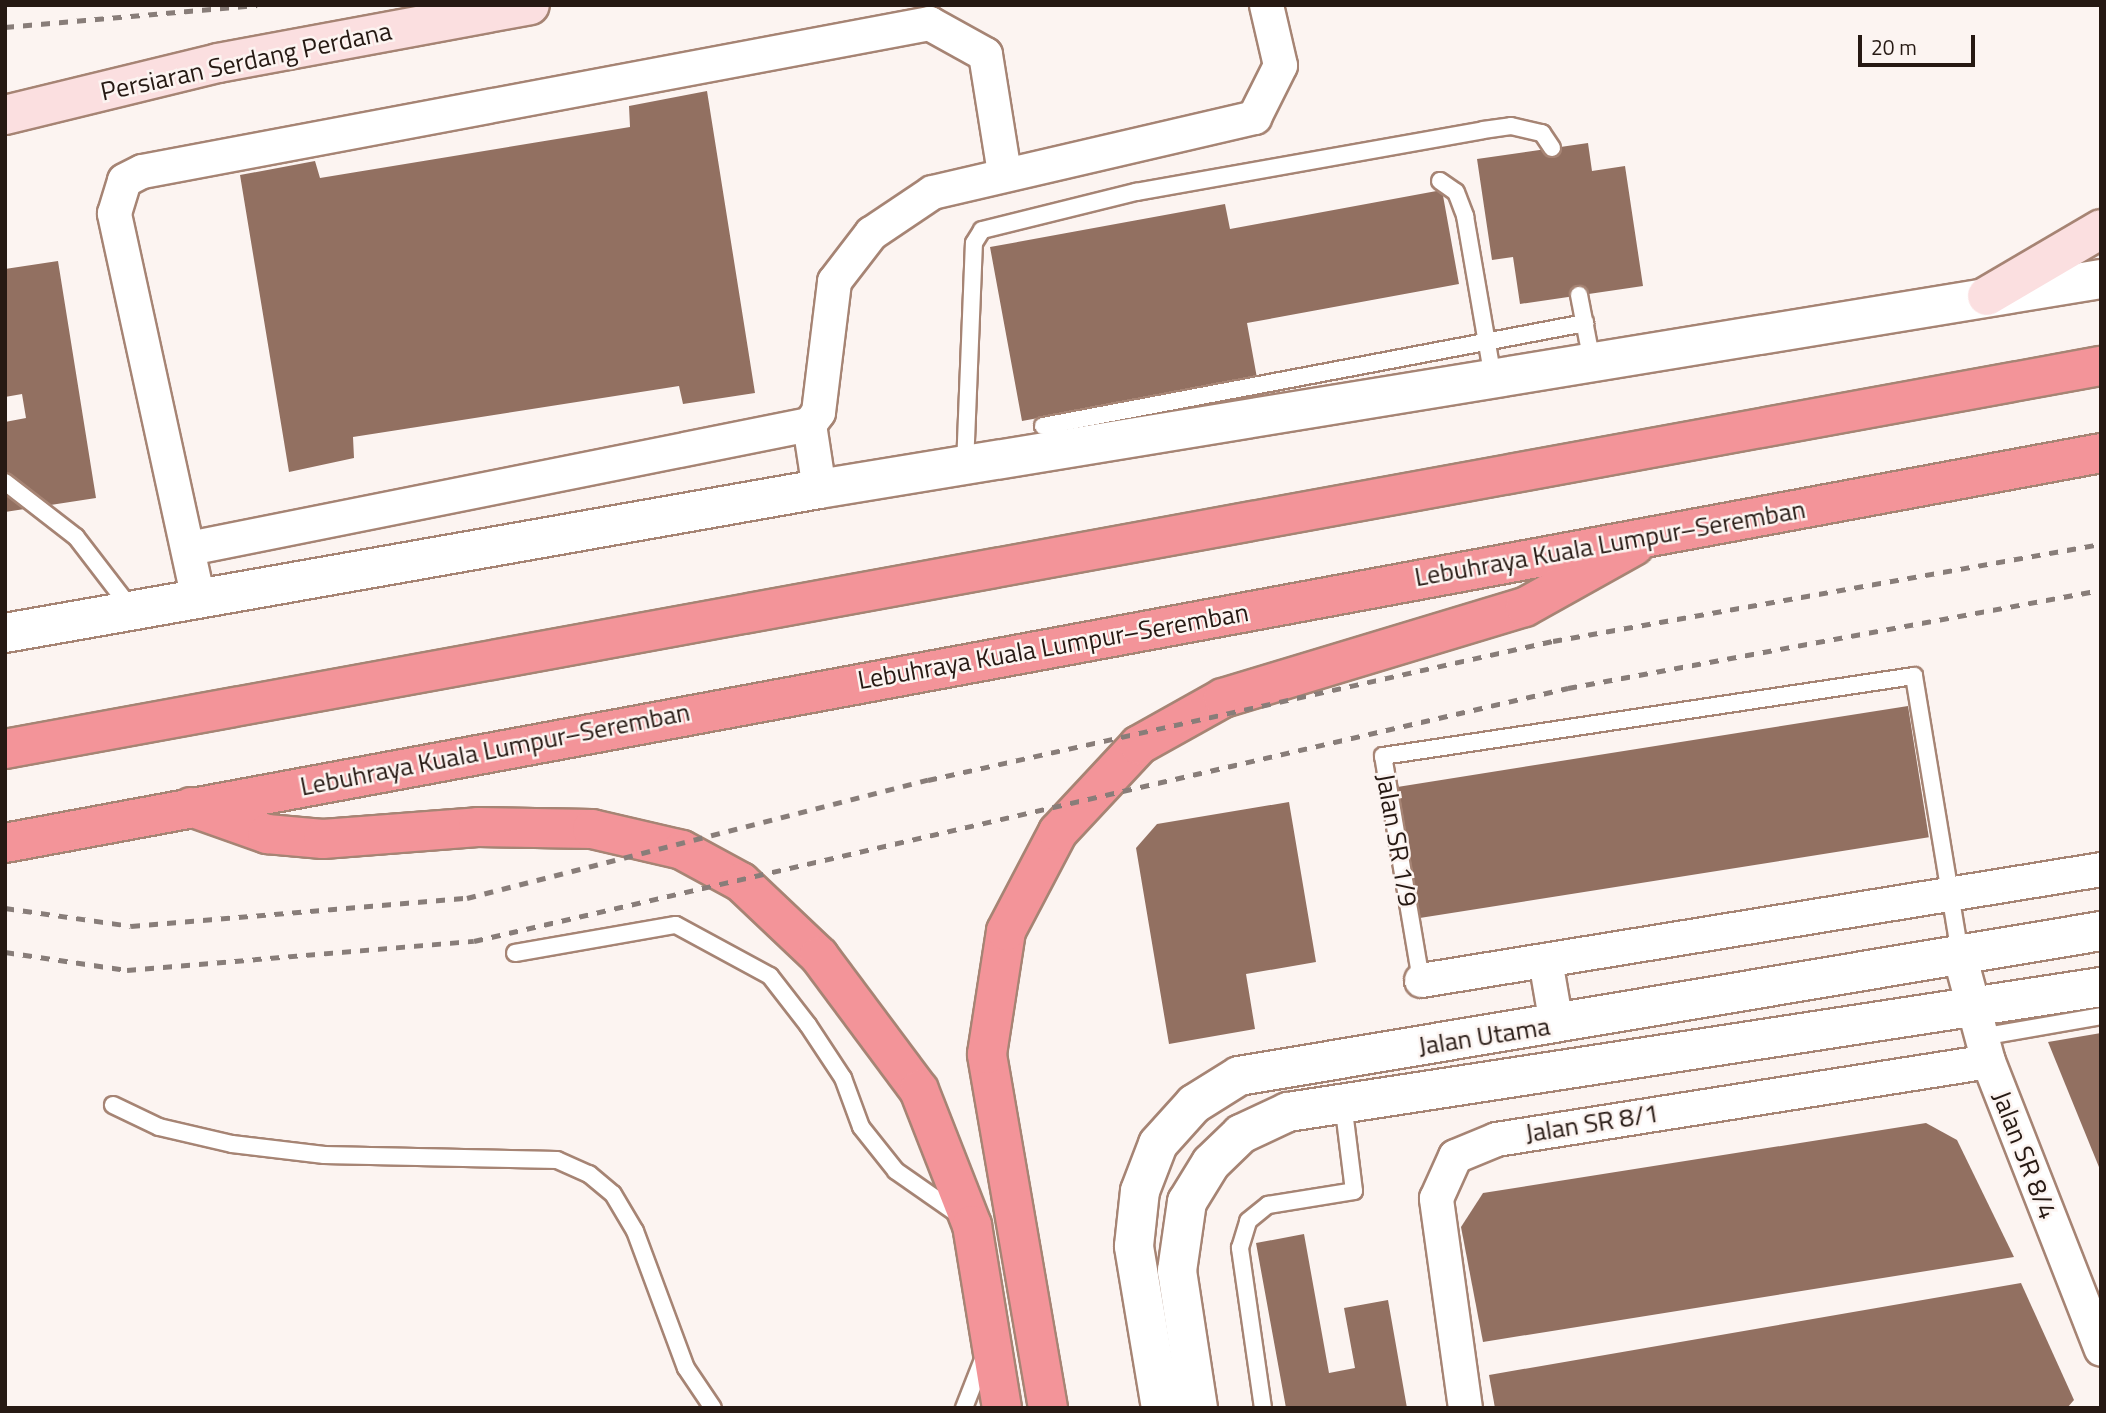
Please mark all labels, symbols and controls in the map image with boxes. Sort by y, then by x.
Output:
street label: Persiaran Serdang Perdana [98,15,394,107]
scale bar [1861,21,1978,65]
text: 20 m [1871,31,1917,63]
street label: Lebuhraya Kuala Lumpur–Seremban [1412,493,1808,593]
street label: Lebuhraya Kuala Lumpur–Seremban [855,596,1251,696]
street label: Lebuhraya Kuala Lumpur–Seremban [298,696,692,802]
street label: Jalan SR 1/9 [1370,771,1424,909]
street label: Jalan Utama [1416,1010,1552,1062]
street label: Jalan SR 8/4 [1986,1086,2064,1224]
street label: Jalan SR 8/1 [1523,1097,1661,1149]

